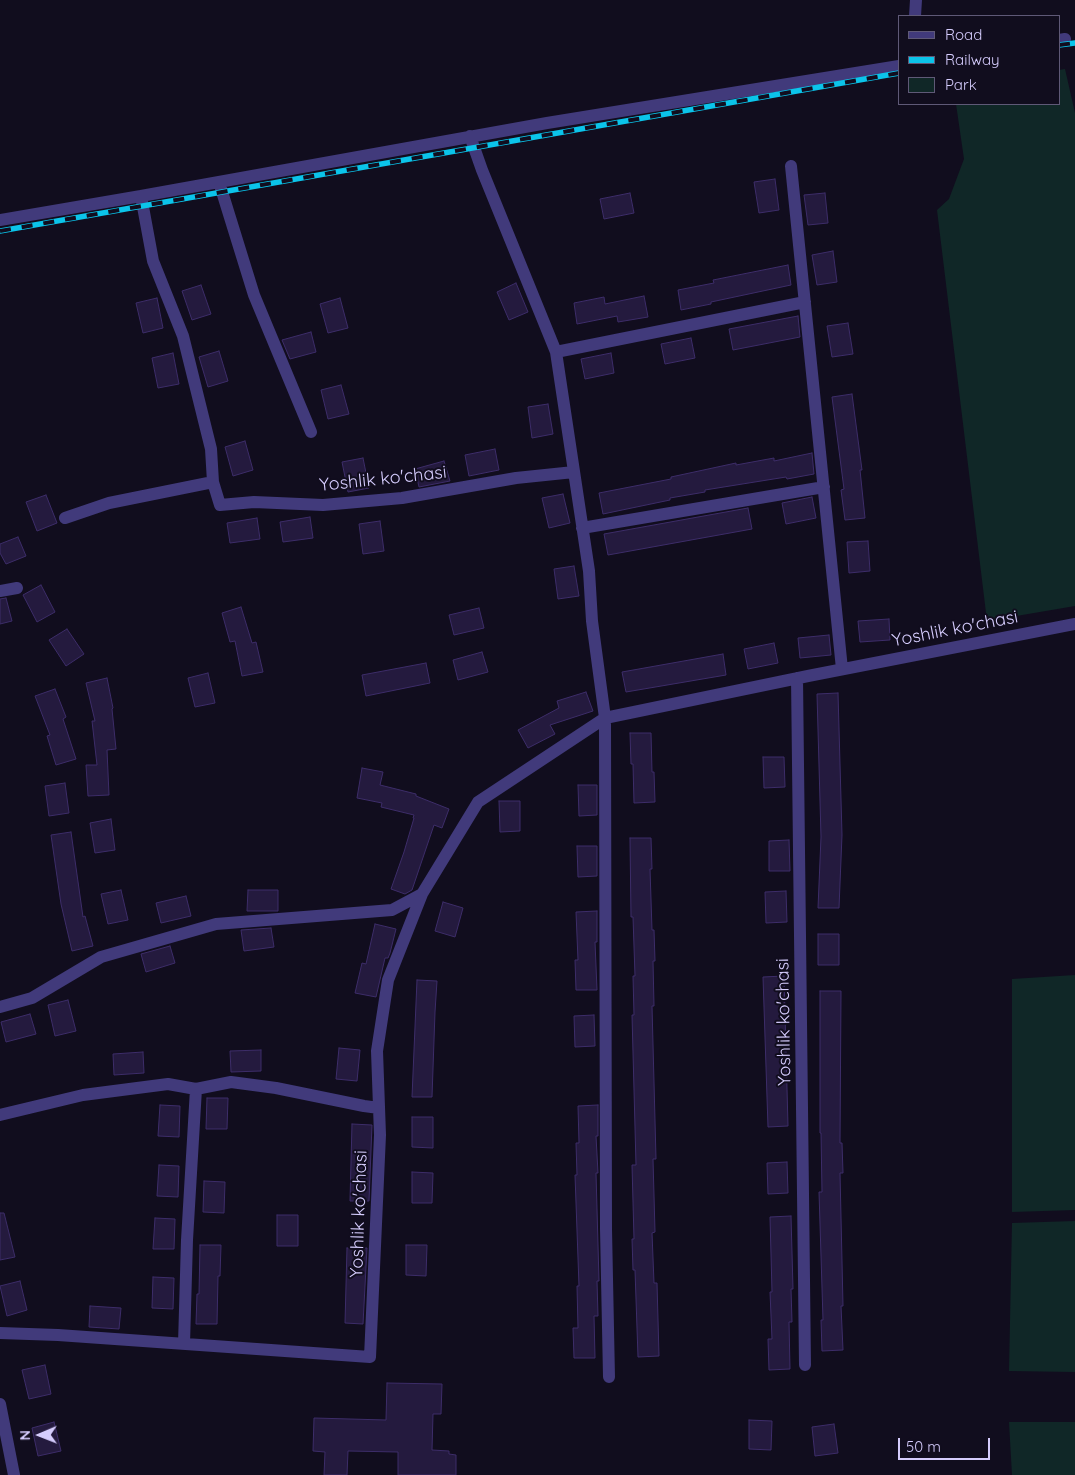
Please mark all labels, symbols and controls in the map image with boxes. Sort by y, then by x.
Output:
legend [898,15,1060,105]
text: Road [945,25,982,44]
text: Railway [945,50,1000,69]
text: Park [945,75,977,94]
street label: Yoshlik ko'chasi [318,462,448,496]
street label: Yoshlik ko'chasi [890,606,1020,652]
street label: Yoshlik ko'chasi [772,958,796,1086]
street label: Yoshlik ko'chasi [346,1150,372,1278]
north arrow [15,1410,65,1460]
scale bar [900,1428,992,1460]
text: N [16,1430,34,1441]
text: 50 m [906,1437,941,1456]

